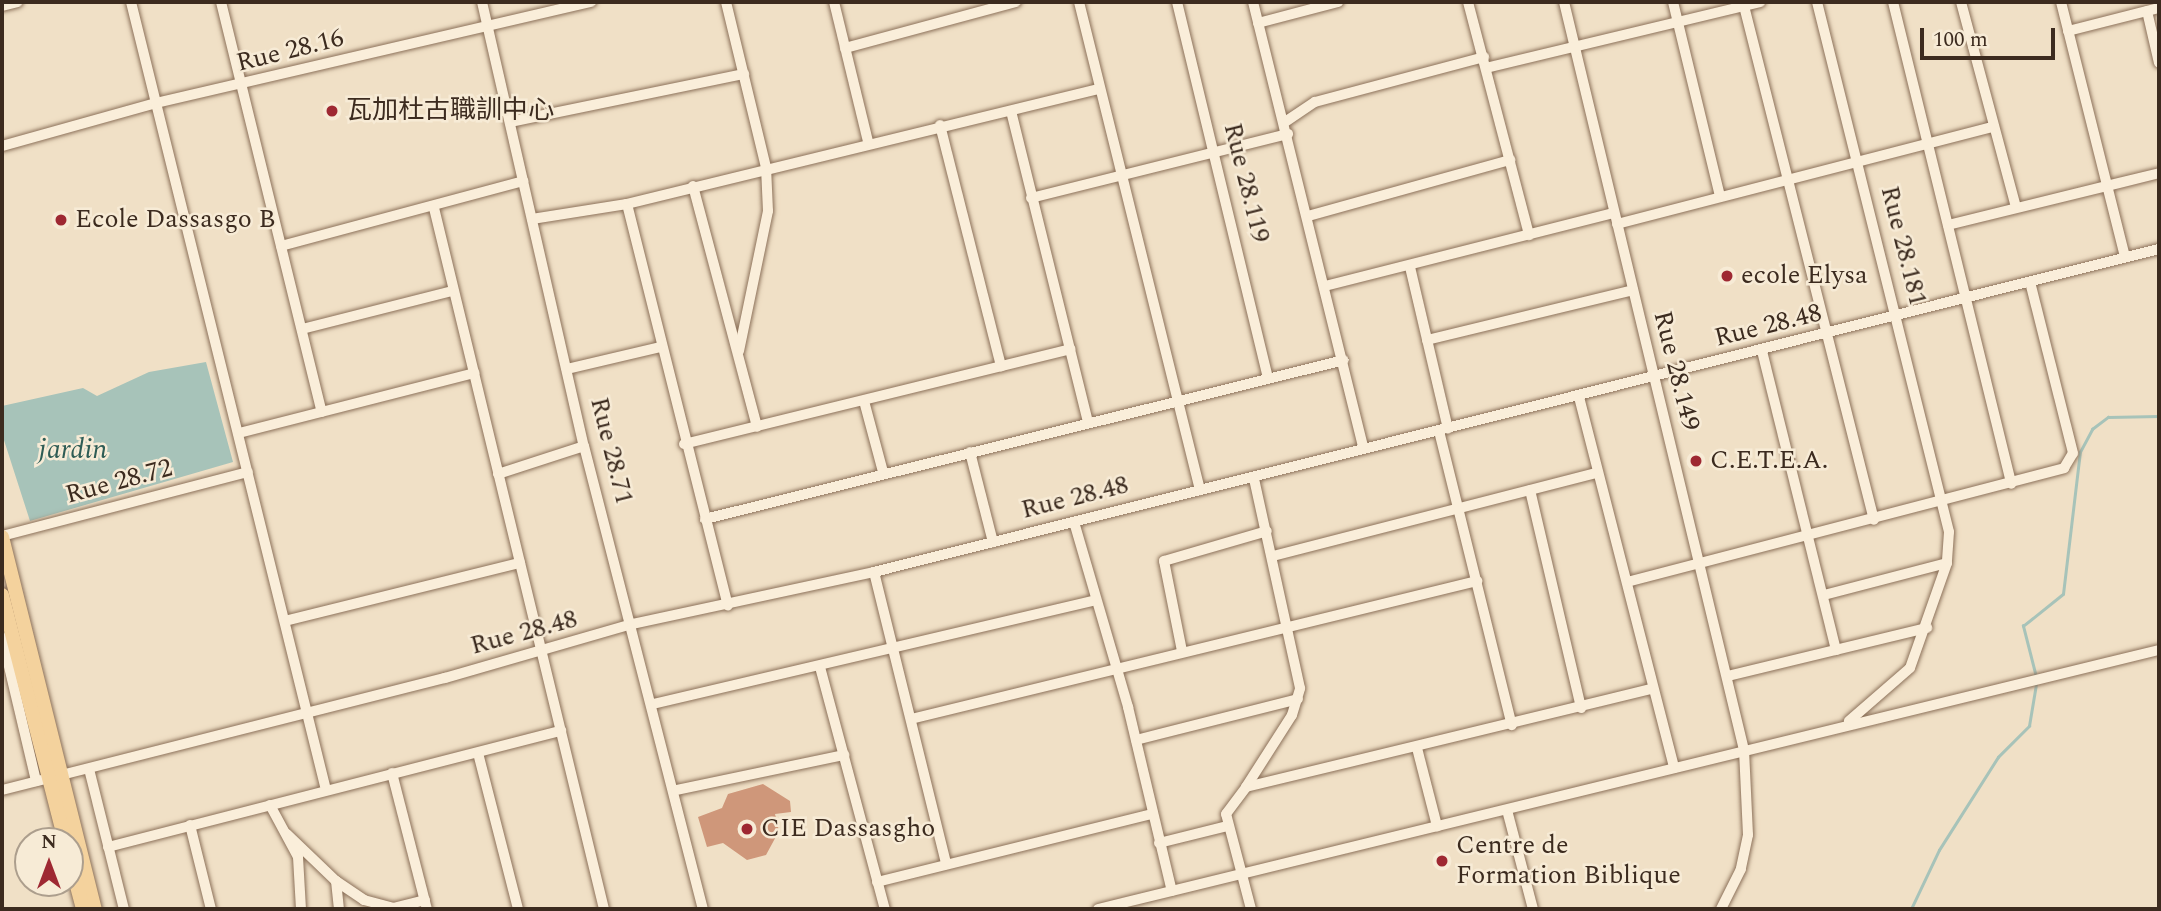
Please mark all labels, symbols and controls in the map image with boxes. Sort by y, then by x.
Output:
scale bar [1923,14,2058,58]
street label: Rue 28.16 [233,23,347,79]
text: 100 m [1933,24,1988,56]
place label: 瓦加杜古職訓中心 [346,95,554,127]
marker: 瓦加杜古職訓中心 [324,103,340,119]
street label: Rue 28.119 [1216,120,1276,246]
street label: Rue 28.181 [1873,183,1933,309]
place label: Ecole Dassasgo B [75,204,276,236]
marker: Ecole Dassasgo B [53,212,69,228]
place label: ecole Elysa [1741,260,1868,292]
marker: ecole Elysa [1719,268,1735,284]
street label: Rue 28.48 [1711,298,1825,354]
street label: Rue 28.149 [1646,308,1706,434]
street label: Rue 28.71 [583,394,639,508]
water label: jardin [39,433,107,467]
place label: C.E.T.E.A. [1710,445,1828,477]
street label: Rue 28.72 [62,453,176,511]
marker: C.E.T.E.A. [1688,453,1704,469]
street label: Rue 28.48 [1018,470,1132,526]
street label: Rue 28.48 [467,604,581,662]
place label: CIE Dassasgho [761,813,935,845]
marker: CIE Dassasgho [739,821,755,837]
north arrow [14,827,84,897]
text: N [41,828,57,857]
place label: Centre de Formation Biblique [1456,830,1681,892]
marker: Centre de Formation Biblique [1434,853,1450,869]

